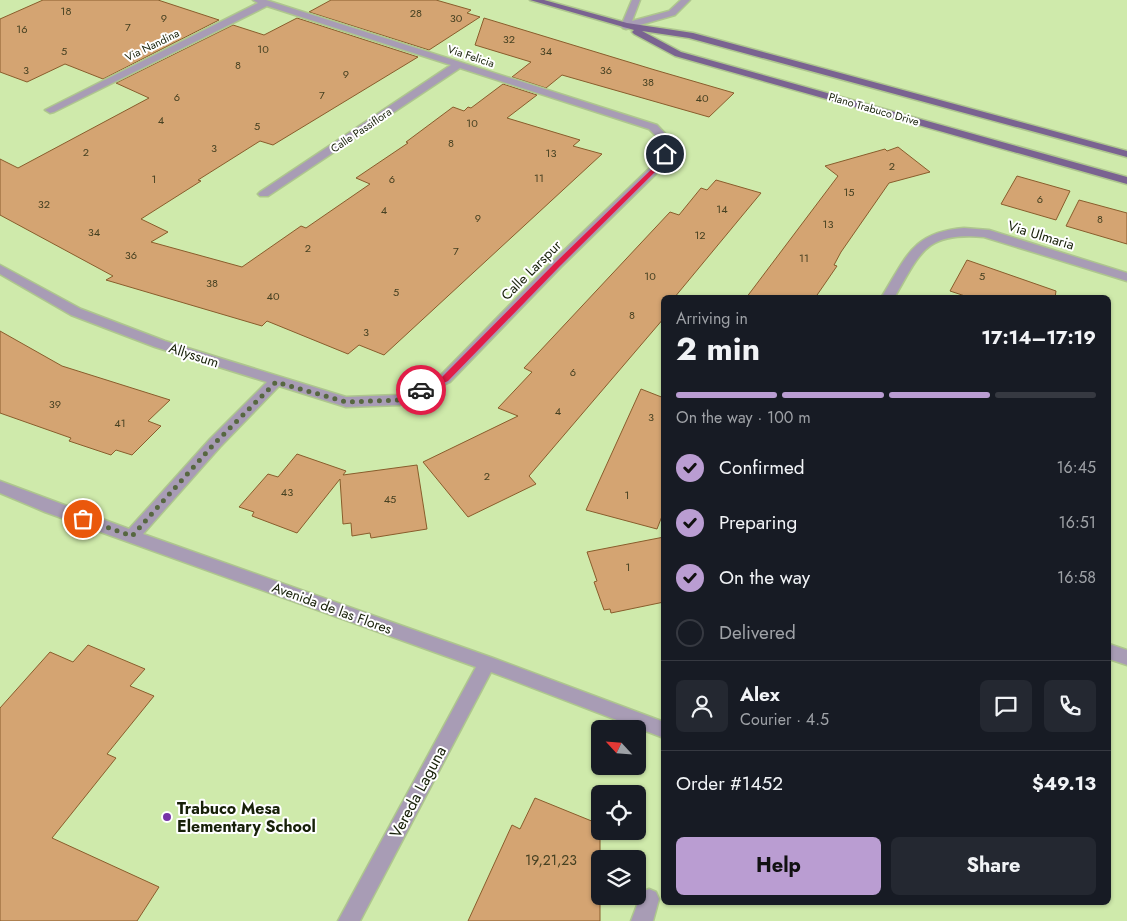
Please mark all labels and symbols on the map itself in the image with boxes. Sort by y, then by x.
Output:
house number: 18 [61,3,71,19]
house number: 28 [410,5,422,21]
house number: 9 [161,10,167,26]
house number: 30 [450,10,463,26]
house number: 7 [125,19,131,35]
house number: 16 [16,21,28,37]
street label: Via Nandina [122,25,182,65]
house number: 32 [503,31,515,47]
house number: 10 [257,41,269,57]
street label: Via Felicia [446,41,496,71]
house number: 5 [61,43,67,59]
house number: 34 [540,43,553,59]
house number: 8 [235,57,241,73]
house number: 3 [23,62,29,78]
house number: 36 [600,62,612,78]
house number: 9 [343,66,349,82]
house number: 38 [642,74,654,90]
house number: 7 [319,87,325,103]
street label: Plano Trabuco Drive [827,88,921,130]
house number: 6 [174,89,180,105]
house number: 40 [695,90,709,106]
street label: Calle Passiflora [327,104,395,156]
house number: 4 [158,112,165,128]
house number: 10 [466,115,478,131]
house number: 5 [254,118,260,134]
pin [644,133,686,175]
house number: 8 [448,135,454,151]
house number: 3 [211,140,217,156]
house number: 2 [83,144,89,160]
house number: 13 [546,145,556,161]
house number: 2 [889,158,895,174]
house number: 11 [534,170,544,186]
house number: 1 [152,171,156,187]
house number: 6 [389,171,395,187]
house number: 15 [843,184,855,200]
house number: 6 [1037,191,1043,207]
house number: 32 [38,196,50,212]
house number: 14 [716,201,728,217]
house number: 4 [381,202,388,218]
house number: 9 [475,210,481,226]
house number: 8 [1097,211,1103,227]
street label: Via Ulmaria [1005,215,1077,255]
house number: 13 [823,216,833,232]
house number: 34 [88,224,101,240]
house number: 12 [694,227,706,243]
street label: Calle Larspur [496,235,566,305]
house number: 2 [305,240,311,256]
house number: 7 [453,243,459,259]
house number: 36 [125,247,137,263]
house number: 11 [799,250,809,266]
house number: 10 [644,268,656,284]
house number: 5 [979,268,985,284]
house number: 38 [206,275,218,291]
house number: 5 [393,284,399,300]
house number: 40 [266,288,280,304]
house number: 8 [629,307,635,323]
house number: 3 [363,324,369,340]
street label: Allyssum [166,338,222,372]
house number: 6 [570,364,576,380]
courier [396,365,446,415]
house number: 39 [49,396,61,412]
house number: 4 [555,403,562,419]
house number: 3 [648,409,654,425]
house number: 41 [114,415,126,431]
house number: 2 [484,468,490,484]
house number: 43 [281,484,293,500]
house number: 1 [625,487,629,503]
house number: 45 [384,491,396,507]
pin [62,498,104,540]
house number: 1 [626,559,630,575]
street label: Avenida de las Flores [269,577,395,639]
north arrow [591,720,646,775]
street label: Vereda Laguna [384,742,452,842]
place label: Trabuco Mesa Elementary School [177,797,316,838]
marker: Trabuco Mesa Elementary School [161,811,173,823]
house number: 19,21,23 [525,850,577,870]

